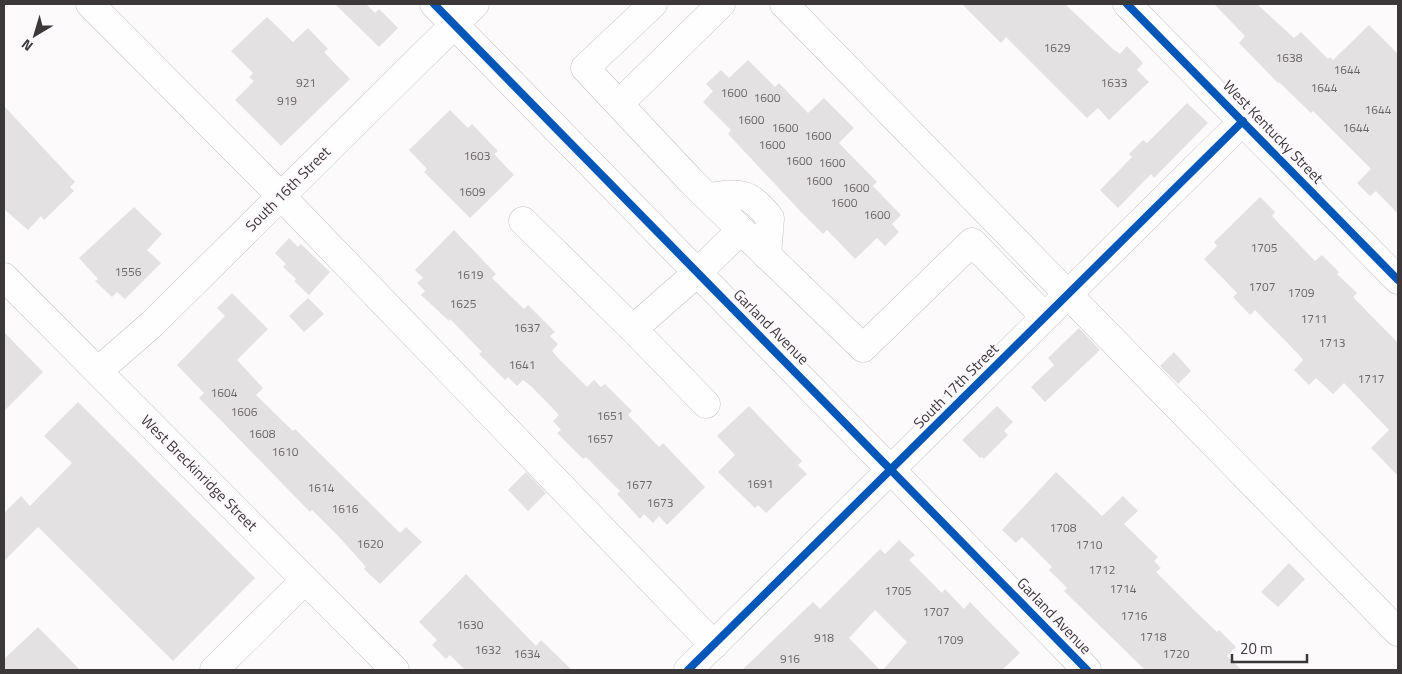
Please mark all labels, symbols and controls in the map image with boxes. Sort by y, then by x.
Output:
north arrow [10,10,60,60]
text: N [16,34,37,57]
house number: 1629 [1044,38,1071,57]
house number: 1638 [1276,48,1303,67]
house number: 1644 [1334,60,1361,79]
house number: 921 [296,73,316,92]
house number: 1633 [1101,73,1127,92]
street label: West Kentucky Street [1218,75,1329,189]
house number: 1644 [1311,78,1338,97]
house number: 1600 [721,83,748,102]
house number: 1600 [754,88,781,107]
house number: 919 [277,91,297,110]
house number: 1644 [1365,100,1392,119]
house number: 1600 [738,110,765,129]
house number: 1600 [772,118,799,137]
house number: 1644 [1343,118,1370,137]
house number: 1600 [805,126,832,145]
house number: 1600 [759,135,786,154]
street label: South 16th Street [240,140,336,237]
house number: 1603 [464,146,490,165]
house number: 1600 [786,151,813,170]
house number: 1600 [819,153,846,172]
house number: 1600 [806,171,833,190]
house number: 1600 [843,178,870,197]
house number: 1609 [459,182,486,201]
house number: 1600 [831,193,858,212]
house number: 1600 [864,205,891,224]
house number: 1705 [1251,238,1278,257]
house number: 1556 [115,262,142,281]
house number: 1619 [457,265,484,284]
house number: 1707 [1249,277,1275,296]
street label: Garland Avenue [728,283,815,370]
house number: 1709 [1288,283,1315,302]
house number: 1625 [450,294,477,313]
house number: 1711 [1301,309,1327,328]
house number: 1637 [514,318,540,337]
house number: 1713 [1319,333,1345,352]
street label: South 17th Street [908,337,1004,434]
house number: 1641 [509,355,535,374]
house number: 1717 [1358,369,1384,388]
house number: 1604 [211,383,238,402]
house number: 1606 [231,402,258,421]
house number: 1651 [597,406,623,425]
street label: West Breckinridge Street [136,409,263,537]
house number: 1608 [249,424,276,443]
house number: 1657 [587,429,613,448]
house number: 1610 [272,442,299,461]
house number: 1691 [747,474,773,493]
house number: 1677 [626,475,652,494]
house number: 1614 [308,478,335,497]
house number: 1673 [647,493,673,512]
house number: 1616 [332,499,359,518]
house number: 1708 [1050,518,1077,537]
house number: 1620 [357,534,384,553]
house number: 1710 [1076,535,1103,554]
house number: 1712 [1089,560,1115,579]
street label: Garland Avenue [1012,572,1097,659]
house number: 1714 [1110,579,1137,598]
house number: 1705 [885,581,912,600]
house number: 1707 [923,602,949,621]
house number: 1716 [1121,606,1148,625]
house number: 1630 [457,615,484,634]
house number: 1718 [1140,627,1167,646]
house number: 918 [814,628,834,647]
house number: 1709 [937,630,964,649]
scale bar [1232,632,1307,664]
text: 20 m [1240,637,1273,660]
house number: 1632 [475,640,501,659]
house number: 1634 [514,644,541,663]
house number: 1720 [1163,644,1190,663]
house number: 916 [780,649,800,668]

